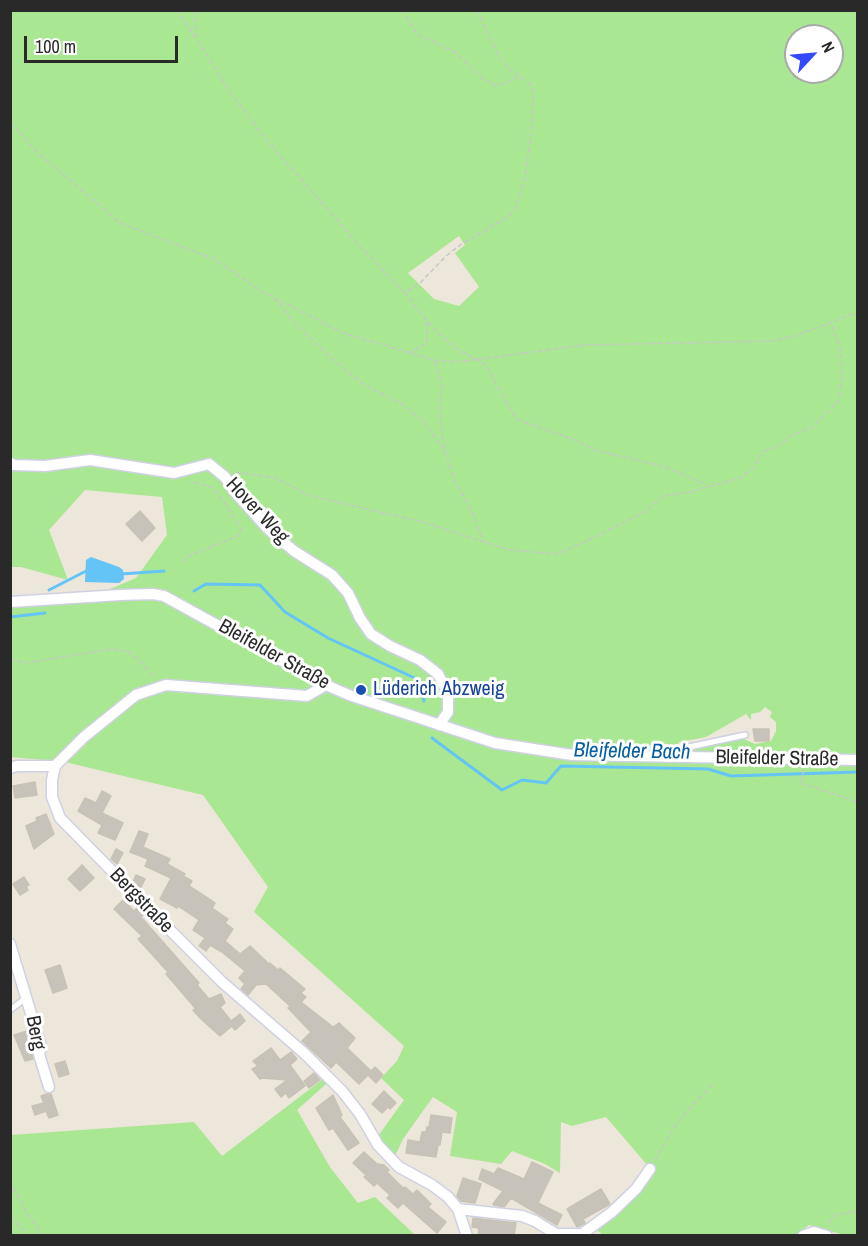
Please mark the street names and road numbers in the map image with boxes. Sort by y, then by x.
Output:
street label: Hover Weg [220,473,294,549]
street label: Bleifelder Straße [214,615,334,695]
street label: Bleifelder Straße [715,746,839,772]
street label: Bergstraße [104,863,178,939]
street label: Berg [20,1014,50,1052]

